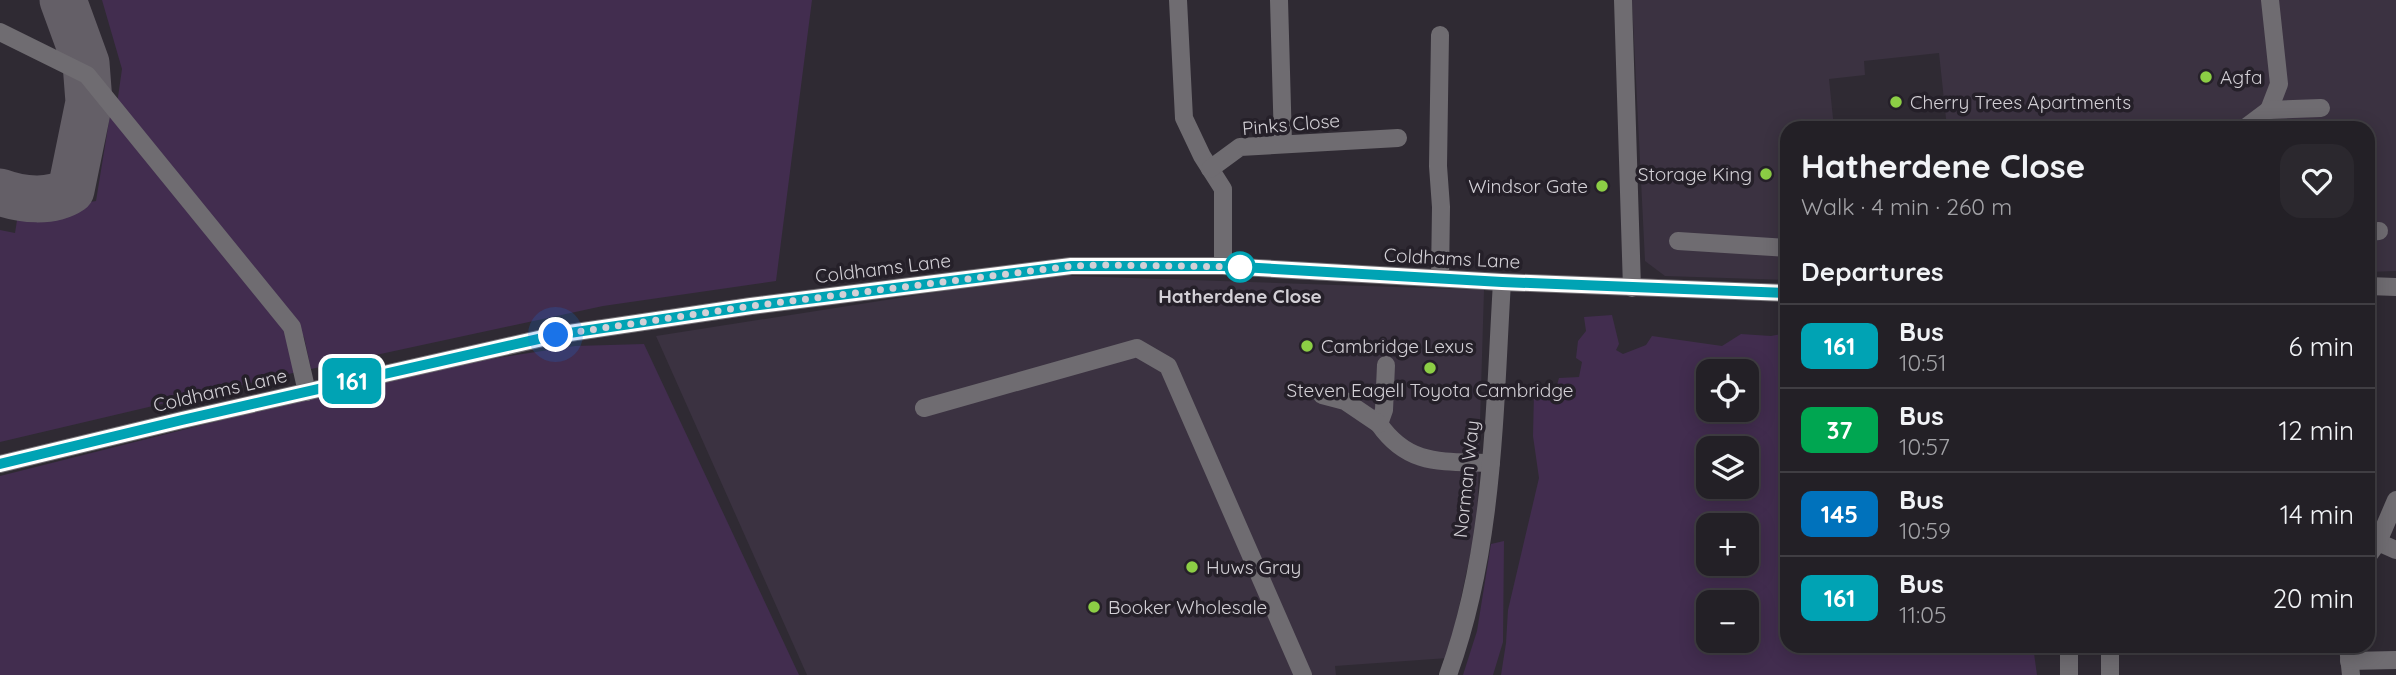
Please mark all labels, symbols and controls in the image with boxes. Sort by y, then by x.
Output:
place label: Agfa [2220,65,2263,89]
marker: Agfa [2198,69,2214,85]
place label: Cherry Trees Apartments [1910,90,2131,114]
marker: Cherry Trees Apartments [1888,94,1904,110]
street label: Pinks Close [1241,108,1341,140]
button: heart [2280,144,2354,218]
text: Hatherdene Close [1801,145,2085,186]
place label: Storage King [1638,162,1752,186]
marker: Storage King [1758,166,1774,182]
place label: Windsor Gate [1468,174,1588,198]
marker: Windsor Gate [1594,178,1610,194]
text: Walk · 4 min · 260 m [1801,192,2012,221]
street label: Coldhams Lane [1383,242,1521,274]
street label: Coldhams Lane [814,248,952,288]
marker: Hatherdene Close [1225,252,1255,282]
text: Departures [1801,255,1944,288]
place label: Hatherdene Close [1158,284,1322,308]
text: Bus [1899,315,1944,348]
your location [538,317,573,352]
text: 6 min [2289,330,2354,363]
text: 161 [1824,331,1855,361]
place label: Cambridge Lexus [1321,334,1474,358]
marker: Cambridge Lexus [1299,338,1315,354]
text: 10:51 [1899,348,1947,377]
line badge: 161 [312,358,392,404]
map controls [1696,359,1759,653]
button: locate [1696,359,1759,422]
marker: Steven Eagell Toyota Cambridge [1422,360,1438,376]
street label: Coldhams Lane [151,363,289,417]
text: 161 [336,366,368,396]
place label: Steven Eagell Toyota Cambridge [1287,378,1573,402]
text: Bus [1899,399,1944,432]
text: 12 min [2279,414,2354,447]
text: 37 [1826,415,1853,445]
street label: Norman Way [1448,419,1484,539]
text: 10:57 [1899,432,1950,461]
button: layers [1696,436,1759,499]
text: Bus [1899,483,1944,516]
text: 14 min [2280,498,2354,531]
text: 145 [1821,499,1858,529]
button: + [1696,513,1759,576]
text: 10:59 [1899,516,1951,545]
place label: Huws Gray [1206,555,1301,579]
marker: Huws Gray [1184,559,1200,575]
text: Bus [1899,567,1944,600]
text: 20 min [2273,582,2354,615]
text: 161 [1824,583,1855,613]
button: − [1696,590,1759,653]
place label: Booker Wholesale [1108,595,1267,619]
marker: Booker Wholesale [1086,599,1102,615]
text: 11:05 [1899,600,1947,629]

